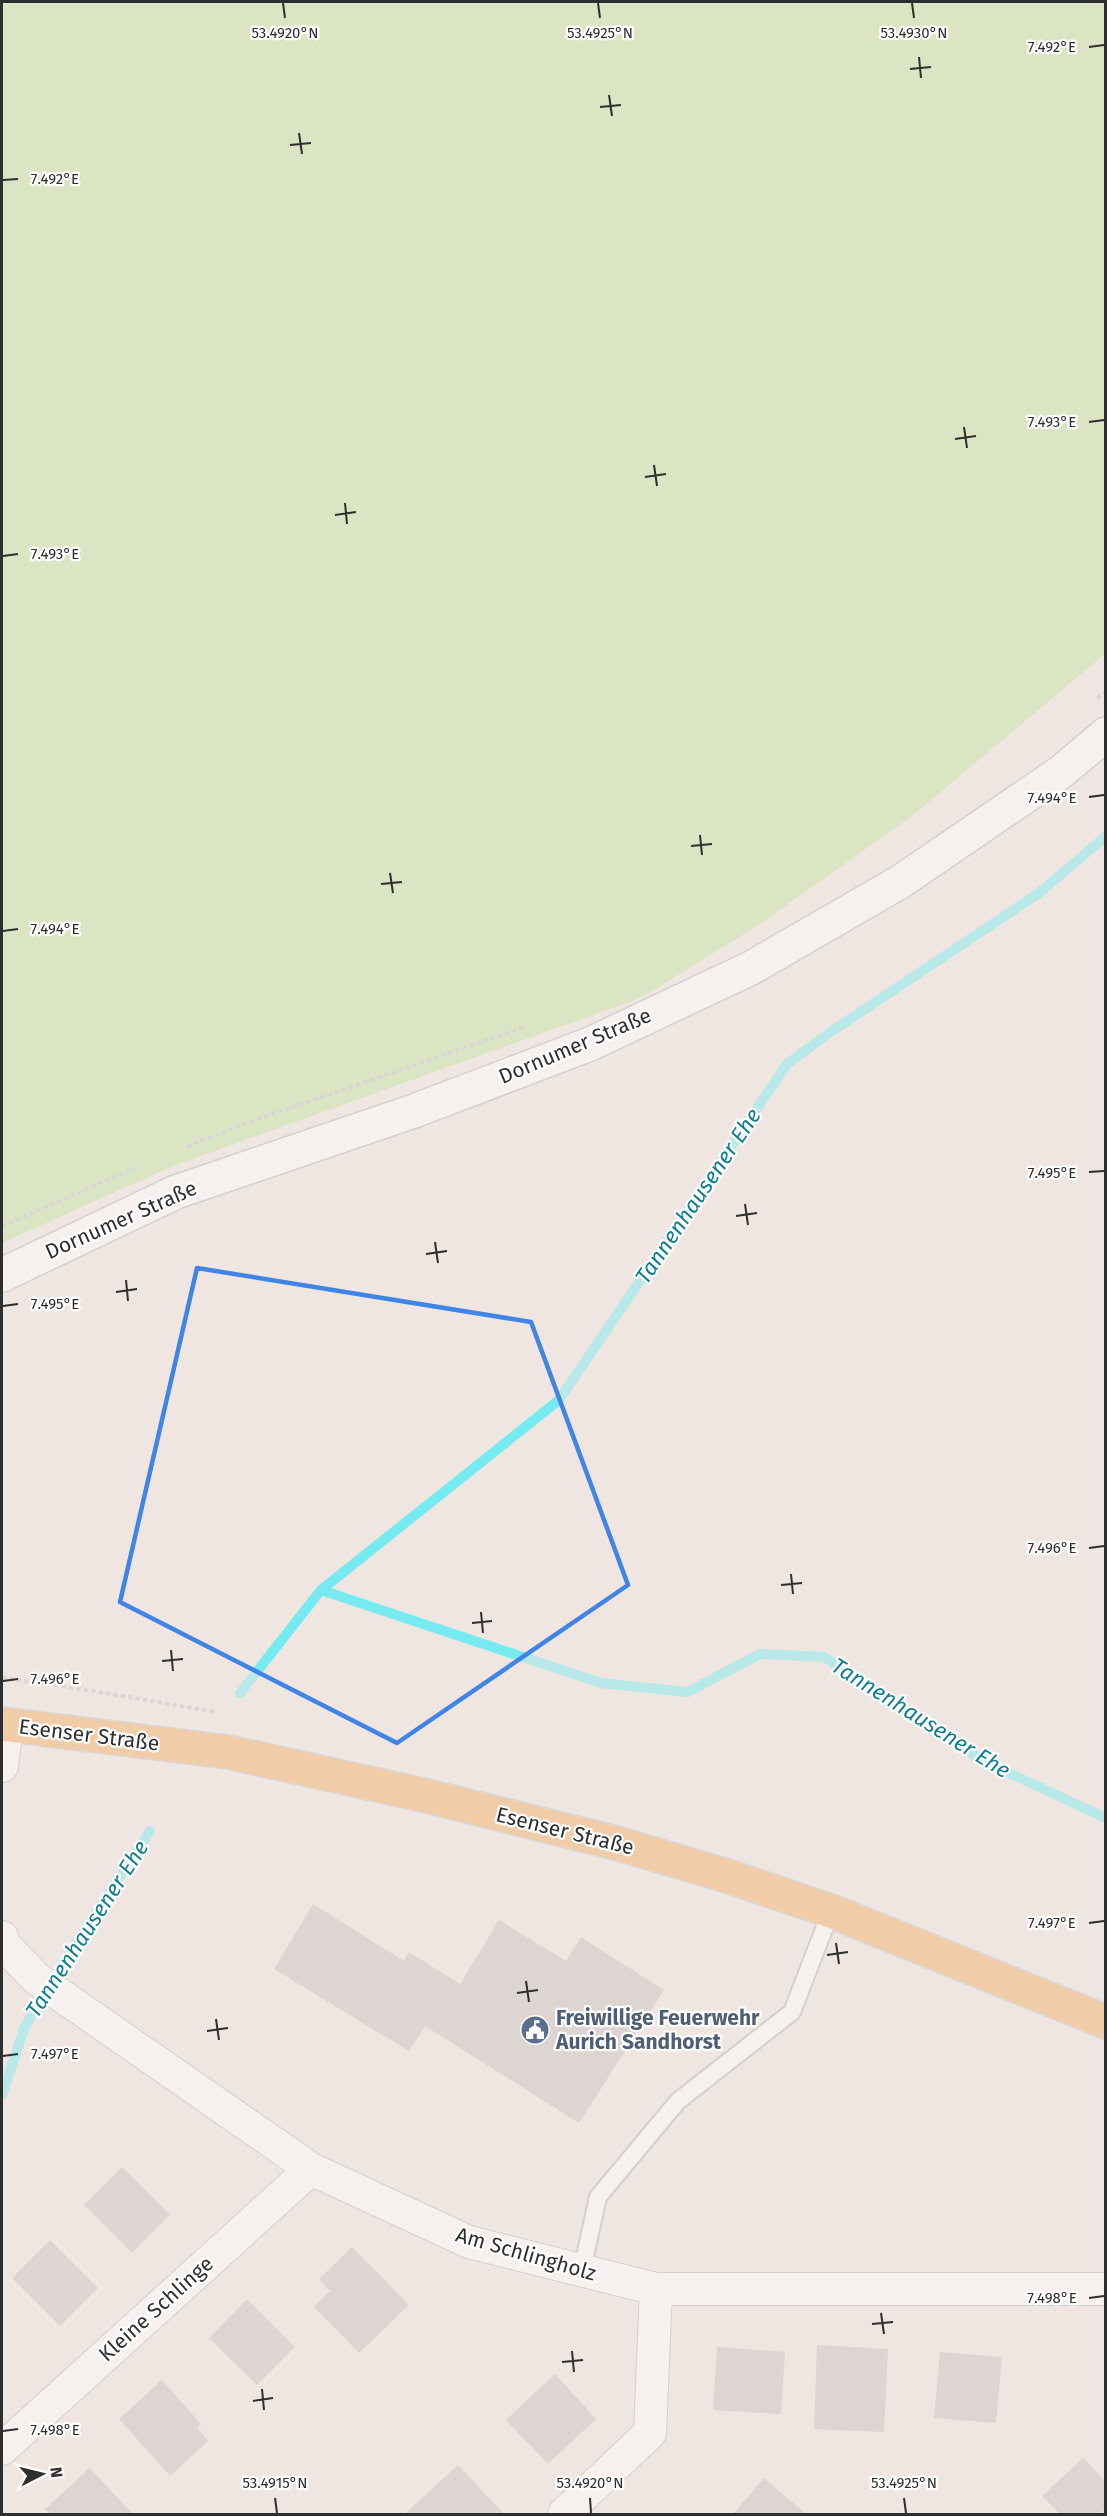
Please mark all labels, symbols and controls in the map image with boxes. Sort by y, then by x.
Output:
text: 53.4920°N [251,24,319,42]
text: 53.4925°N [567,24,633,42]
text: 53.4930°N [880,24,948,42]
text: 7.492°E [1028,38,1076,56]
text: 7.492°E [31,170,79,188]
text: 7.493°E [1028,413,1076,431]
text: 7.493°E [31,545,79,563]
text: 7.494°E [1027,789,1077,807]
text: 7.494°E [30,920,80,938]
street label: Dornumer Straße [495,1002,655,1090]
water label: Tannenhausener Ehe [629,1103,767,1289]
text: 7.495°E [1028,1164,1076,1182]
street label: Dornumer Straße [41,1175,201,1265]
text: 7.495°E [31,1295,79,1313]
text: 7.496°E [1027,1539,1077,1557]
water label: Tannenhausener Ehe [827,1652,1015,1784]
text: 7.496°E [30,1670,80,1688]
street label: Esenser Straße [17,1713,161,1757]
street label: Esenser Straße [493,1801,637,1861]
water label: Tannenhausener Ehe [20,1835,154,2023]
text: 7.497°E [1028,1914,1076,1932]
place label: Freiwillige Feuerwehr Aurich Sandhorst [555,2005,760,2055]
public building icon: Freiwillige Feuerwehr Aurich Sandhorst [519,2014,551,2046]
text: 7.497°E [31,2045,79,2063]
street label: Am Schlingholz [453,2222,599,2286]
street label: Kleine Schlinge [93,2251,219,2367]
text: 7.498°E [1027,2289,1077,2307]
text: 7.498°E [30,2421,80,2439]
north arrow [12,2444,72,2504]
text: N [46,2466,66,2479]
text: 53.4915°N [242,2474,308,2492]
text: 53.4920°N [556,2474,624,2492]
text: 53.4925°N [871,2474,937,2492]

